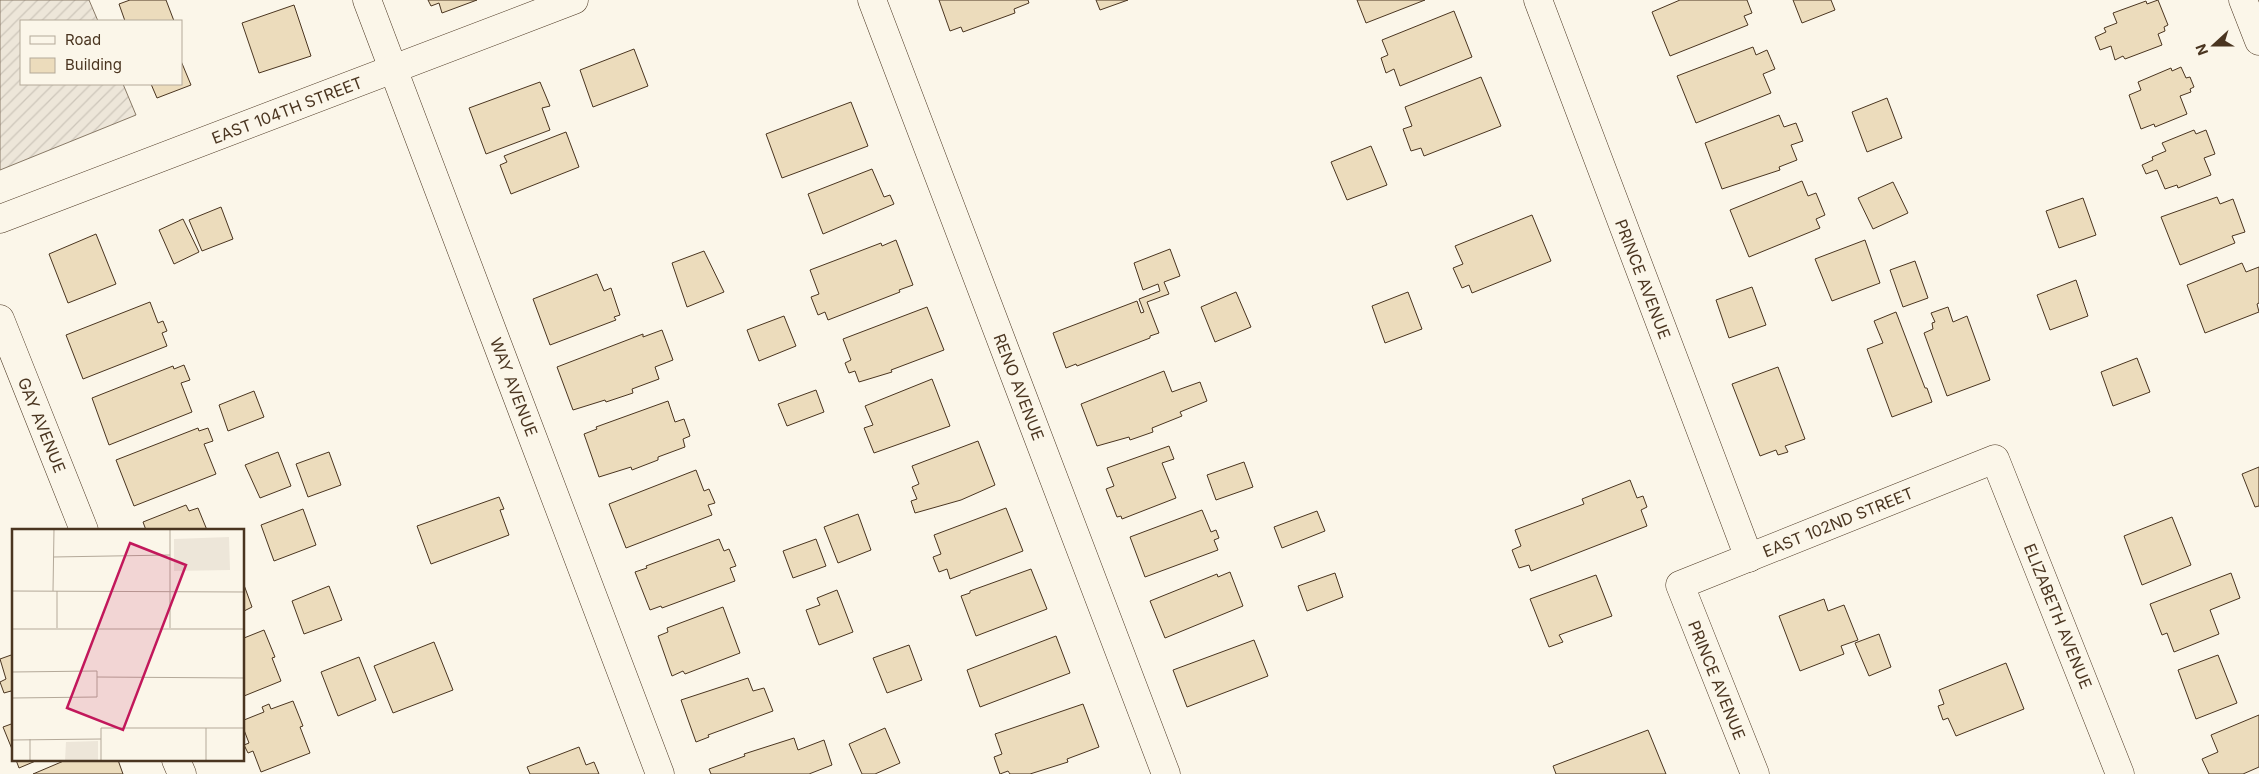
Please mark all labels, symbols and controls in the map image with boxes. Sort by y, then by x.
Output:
legend [20,20,182,85]
north arrow [2189,20,2239,70]
text: Road [65,30,101,49]
text: N [2192,42,2211,58]
text: Building [65,55,122,74]
street label: EAST 104TH STREET [209,72,365,148]
street label: PRINCE AVENUE [1611,216,1675,342]
street label: RENO AVENUE [989,331,1049,443]
street label: WAY AVENUE [486,335,542,439]
street label: GAY AVENUE [14,374,70,476]
street label: EAST 102ND STREET [1760,483,1916,561]
inset map [12,529,245,762]
street label: ELIZABETH AVENUE [2020,540,2096,692]
street label: PRINCE AVENUE [1684,617,1750,743]

